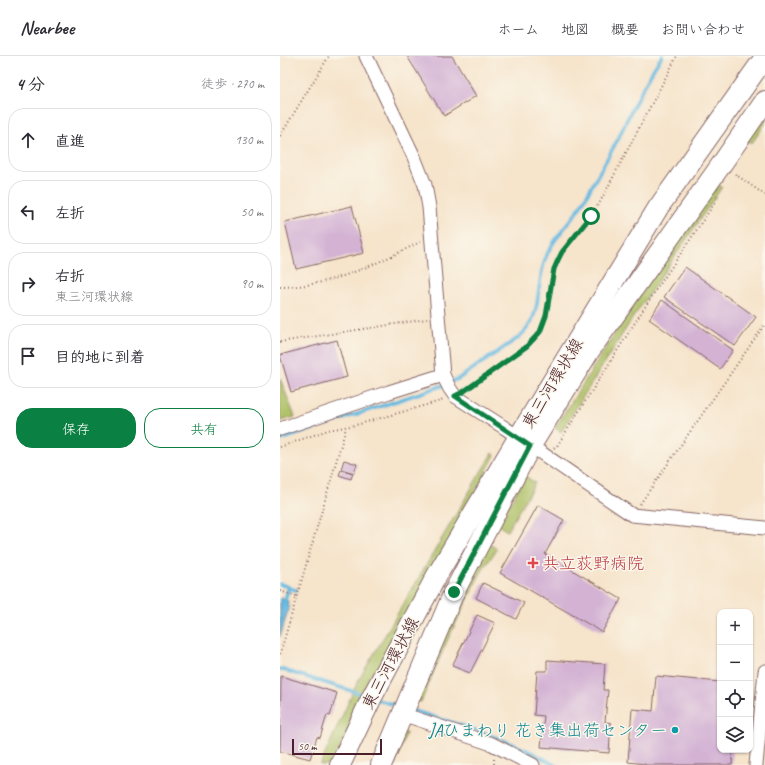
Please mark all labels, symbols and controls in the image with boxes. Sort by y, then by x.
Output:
text: Nearbee [20,16,74,40]
text: ホーム [498,21,539,38]
text: 地図 [561,21,589,38]
text: 概要 [611,21,639,38]
text: お問い合わせ [661,21,745,38]
text: 4 分 [16,74,45,95]
text: 徒歩 · 270 m [201,76,264,92]
icon: ahead [17,129,39,151]
text: 直進 [55,132,85,151]
text: 130 m [235,132,263,148]
icon: left [17,201,39,223]
text: 左折 [55,204,85,223]
text: 50 m [241,204,263,220]
route start [582,207,600,225]
text: 右折 [55,267,85,286]
icon: right [17,273,39,295]
text: 90 m [241,276,263,292]
text: 東三河環状線 [55,289,133,305]
street label: 東三河環状線 [517,334,588,432]
icon: arrive [17,345,39,367]
text: 目的地に到着 [55,348,145,367]
button: 保存 [16,408,136,448]
button: 共有 [144,408,264,448]
place label: 共立荻野病院 [542,553,644,574]
marker: 共立荻野病院 [527,557,539,569]
route end [445,583,463,601]
map controls [717,609,753,753]
button: + [717,609,753,645]
street label: 東三河環状線 [357,613,424,713]
button: − [717,645,753,681]
button: locate [717,681,753,717]
button: layers [717,717,753,753]
place label: JAひまわり 花き集出荷センター [428,720,667,741]
marker: JAひまわり 花き集出荷センター [670,725,680,735]
scale bar [292,737,382,756]
text: 50 m [298,739,317,753]

